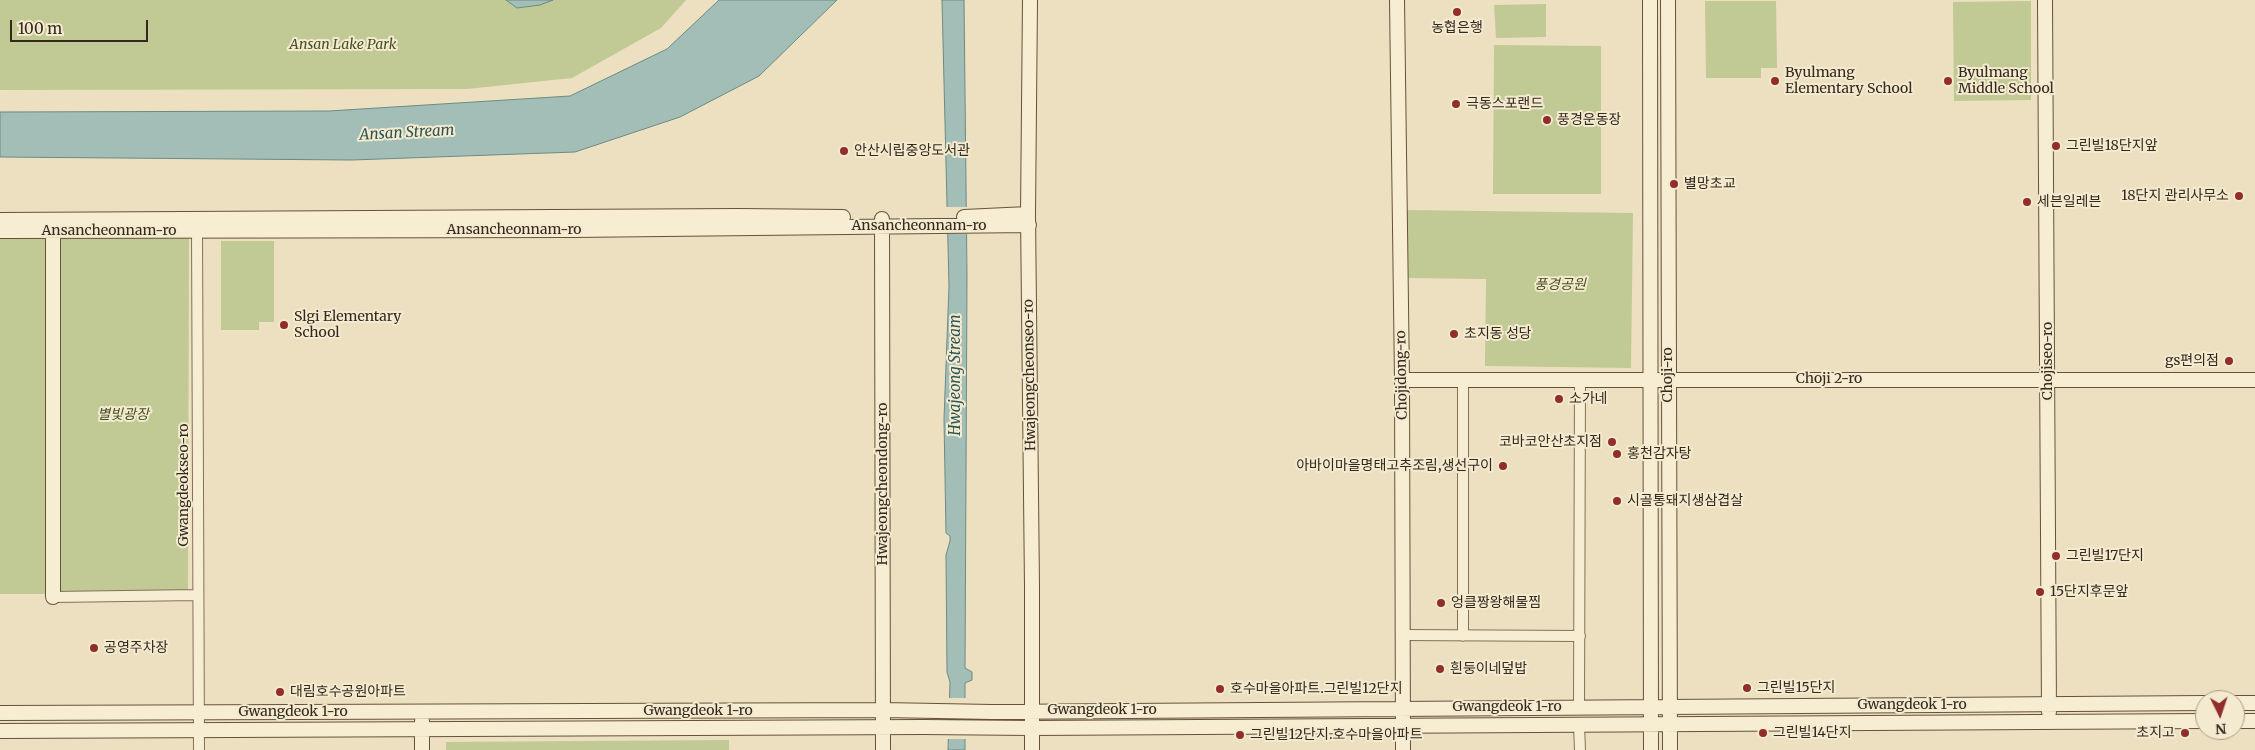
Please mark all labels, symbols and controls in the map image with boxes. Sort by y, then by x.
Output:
marker: 농협은행 [1451,6,1463,18]
scale bar [12,10,150,42]
text: 100 m [18,19,62,38]
place label: 농협은행 [1431,20,1483,36]
park label: Ansan Lake Park [290,37,396,53]
place label: Byulmang Elementary School [1785,65,1913,98]
place label: Byulmang Middle School [1958,65,2054,98]
marker: Byulmang Elementary School [1769,75,1781,87]
marker: Byulmang Middle School [1942,75,1954,87]
place label: 극동스포랜드 [1466,96,1543,112]
marker: 극동스포랜드 [1450,98,1462,110]
place label: 풍경운동장 [1557,112,1621,128]
marker: 풍경운동장 [1541,114,1553,126]
water label: Ansan Stream [359,122,455,144]
place label: 그린빌18단지앞 [2066,138,2158,154]
marker: 그린빌18단지앞 [2050,140,2062,152]
place label: 안산시립중앙도서관 [854,143,970,159]
marker: 안산시립중앙도서관 [838,145,850,157]
place label: 별망초교 [1684,176,1736,192]
marker: 별망초교 [1668,178,1680,190]
place label: 18단지 관리사무소 [2121,188,2229,204]
marker: 18단지 관리사무소 [2233,190,2245,202]
place label: 세븐일레븐 [2037,194,2101,210]
marker: 세븐일레븐 [2021,196,2033,208]
street label: Ansancheonnam-ro [851,218,987,234]
street label: Ansancheonnam-ro [446,222,582,238]
street label: Ansancheonnam-ro [41,223,177,239]
park label: 풍경공원 [1534,277,1586,293]
street label: Hwajeongcheonseo-ro [1020,299,1040,451]
place label: Slgi Elementary School [294,309,402,342]
water label: Hwajeong Stream [947,314,965,436]
marker: Slgi Elementary School [278,319,290,331]
street label: Chojiseo-ro [2040,322,2056,400]
place label: 초지동 성당 [1464,326,1532,342]
marker: 초지동 성당 [1448,328,1460,340]
street label: Chojidong-ro [1393,330,1411,420]
street label: Choji-ro [1660,347,1676,403]
place label: gs편의점 [2165,353,2219,369]
marker: gs편의점 [2223,355,2235,367]
street label: Choji 2-ro [1796,371,1862,387]
place label: 소가네 [1569,391,1608,407]
marker: 소가네 [1553,393,1565,405]
street label: Hwajeongcheondong-ro [875,402,891,566]
park label: 별빛광장 [97,407,149,423]
street label: Gwangdeokseo-ro [176,423,192,547]
place label: 코바코안산초지점 [1499,434,1602,450]
marker: 코바코안산초지점 [1606,436,1618,448]
place label: 홍천감자탕 [1627,446,1691,462]
marker: 홍천감자탕 [1611,448,1623,460]
place label: 아바이마을명태고추조림,생선구이 [1296,458,1493,474]
marker: 아바이마을명태고추조림,생선구이 [1497,460,1509,472]
place label: 시골통돼지생삼겹살 [1627,493,1743,509]
marker: 시골통돼지생삼겹살 [1611,495,1623,507]
place label: 그린빌17단지 [2066,548,2144,564]
marker: 그린빌17단지 [2050,550,2062,562]
place label: 15단지후문앞 [2050,584,2128,600]
marker: 15단지후문앞 [2034,586,2046,598]
place label: 엉클짱왕해물찜 [1451,595,1541,611]
marker: 엉클짱왕해물찜 [1435,597,1447,609]
place label: 공영주차장 [104,640,168,656]
marker: 공영주차장 [88,642,100,654]
place label: 흰둥이네덮밥 [1450,661,1527,677]
marker: 흰둥이네덮밥 [1434,663,1446,675]
place label: 그린빌15단지 [1757,680,1835,696]
place label: 호수마을아파트.그린빌12단지 [1230,681,1403,697]
marker: 그린빌15단지 [1741,682,1753,694]
marker: 호수마을아파트.그린빌12단지 [1214,683,1226,695]
place label: 대림호수공원아파트 [290,684,406,700]
marker: 대림호수공원아파트 [274,686,286,698]
north arrow [2195,690,2245,740]
street label: Gwangdeok 1-ro [1857,697,1967,713]
street label: Gwangdeok 1-ro [1452,699,1562,715]
street label: Gwangdeok 1-ro [1047,702,1157,718]
street label: Gwangdeok 1-ro [643,703,753,719]
street label: Gwangdeok 1-ro [238,704,348,720]
text: N [2215,720,2227,738]
place label: 그린빌14단지 [1773,725,1852,741]
place label: 초지고 [2136,725,2175,741]
place label: 그린빌12단지.호수마을아파트 [1250,727,1423,743]
marker: 그린빌14단지 [1757,727,1769,739]
marker: 초지고 [2179,727,2191,739]
marker: 그린빌12단지.호수마을아파트 [1234,729,1246,741]

